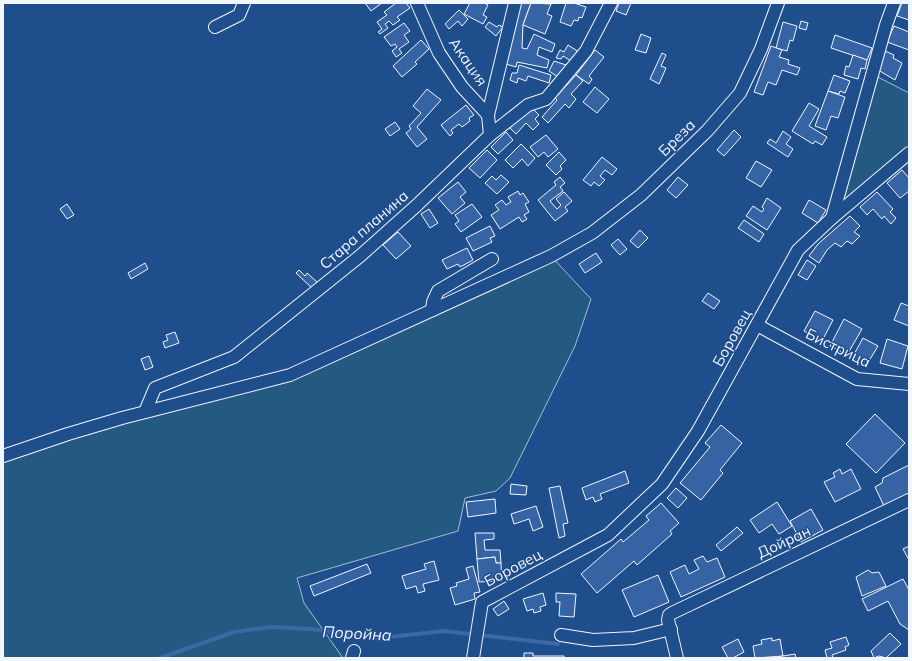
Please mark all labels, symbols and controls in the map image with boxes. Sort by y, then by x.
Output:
street label: Акация [445,34,492,90]
street label: Бреза [654,115,699,160]
street label: Стара планина [315,186,412,273]
street label: Боровец [708,306,755,370]
street label: Бистрица [803,324,874,371]
street label: Дойран [754,521,814,562]
street label: Боровец [481,544,545,591]
water label: Поройна [322,621,392,645]

